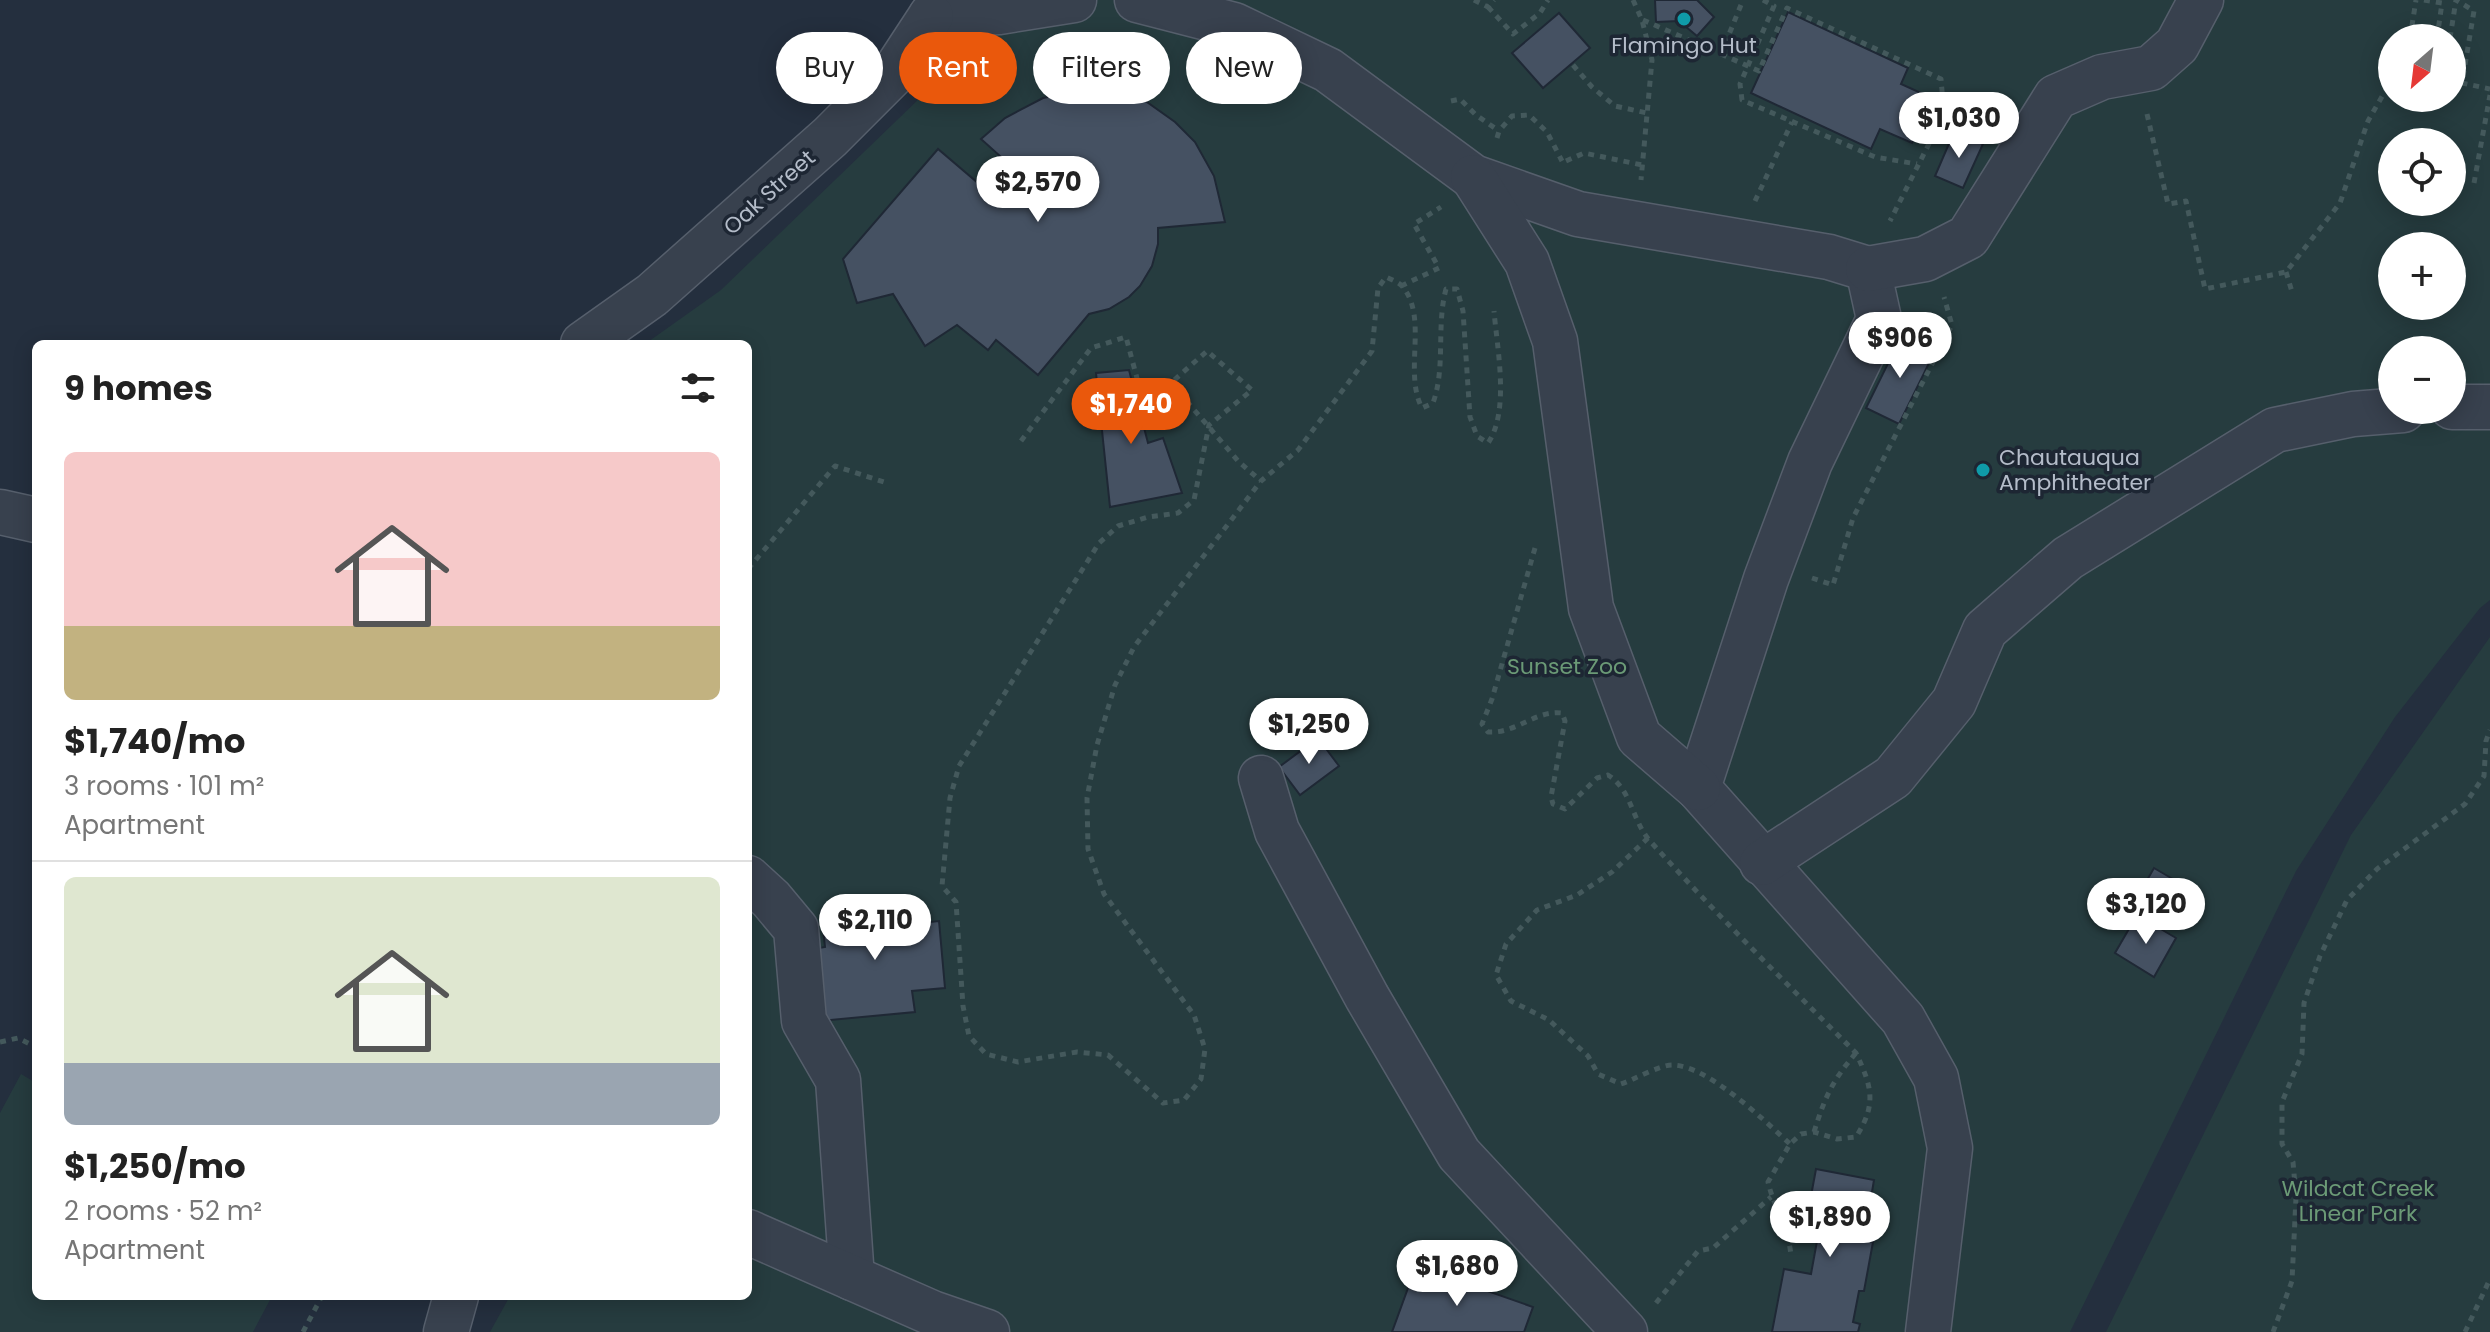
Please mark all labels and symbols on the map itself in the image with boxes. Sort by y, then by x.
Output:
marker: Flamingo Hut [1675,10,1693,28]
north arrow [2378,24,2466,112]
place label: Flamingo Hut [1611,30,1757,61]
pin: $1,030 [1894,92,2024,160]
street label: Oak Street [717,143,822,242]
pin: $2,570 [973,156,1103,224]
pin: $906 [1853,312,1947,380]
pin: $1,740 [1066,378,1196,446]
place label: Chautauqua Amphitheater [1999,442,2151,498]
marker: Chautauqua Amphitheater [1974,461,1992,479]
park label: Sunset Zoo [1507,651,1627,682]
pin: $1,250 [1244,698,1374,766]
pin: $3,120 [2081,878,2211,946]
pin: $2,110 [810,894,940,962]
park label: Wildcat Creek Linear Park [2281,1173,2435,1229]
pin: $1,890 [1765,1191,1895,1259]
pin: $1,680 [1392,1240,1522,1308]

